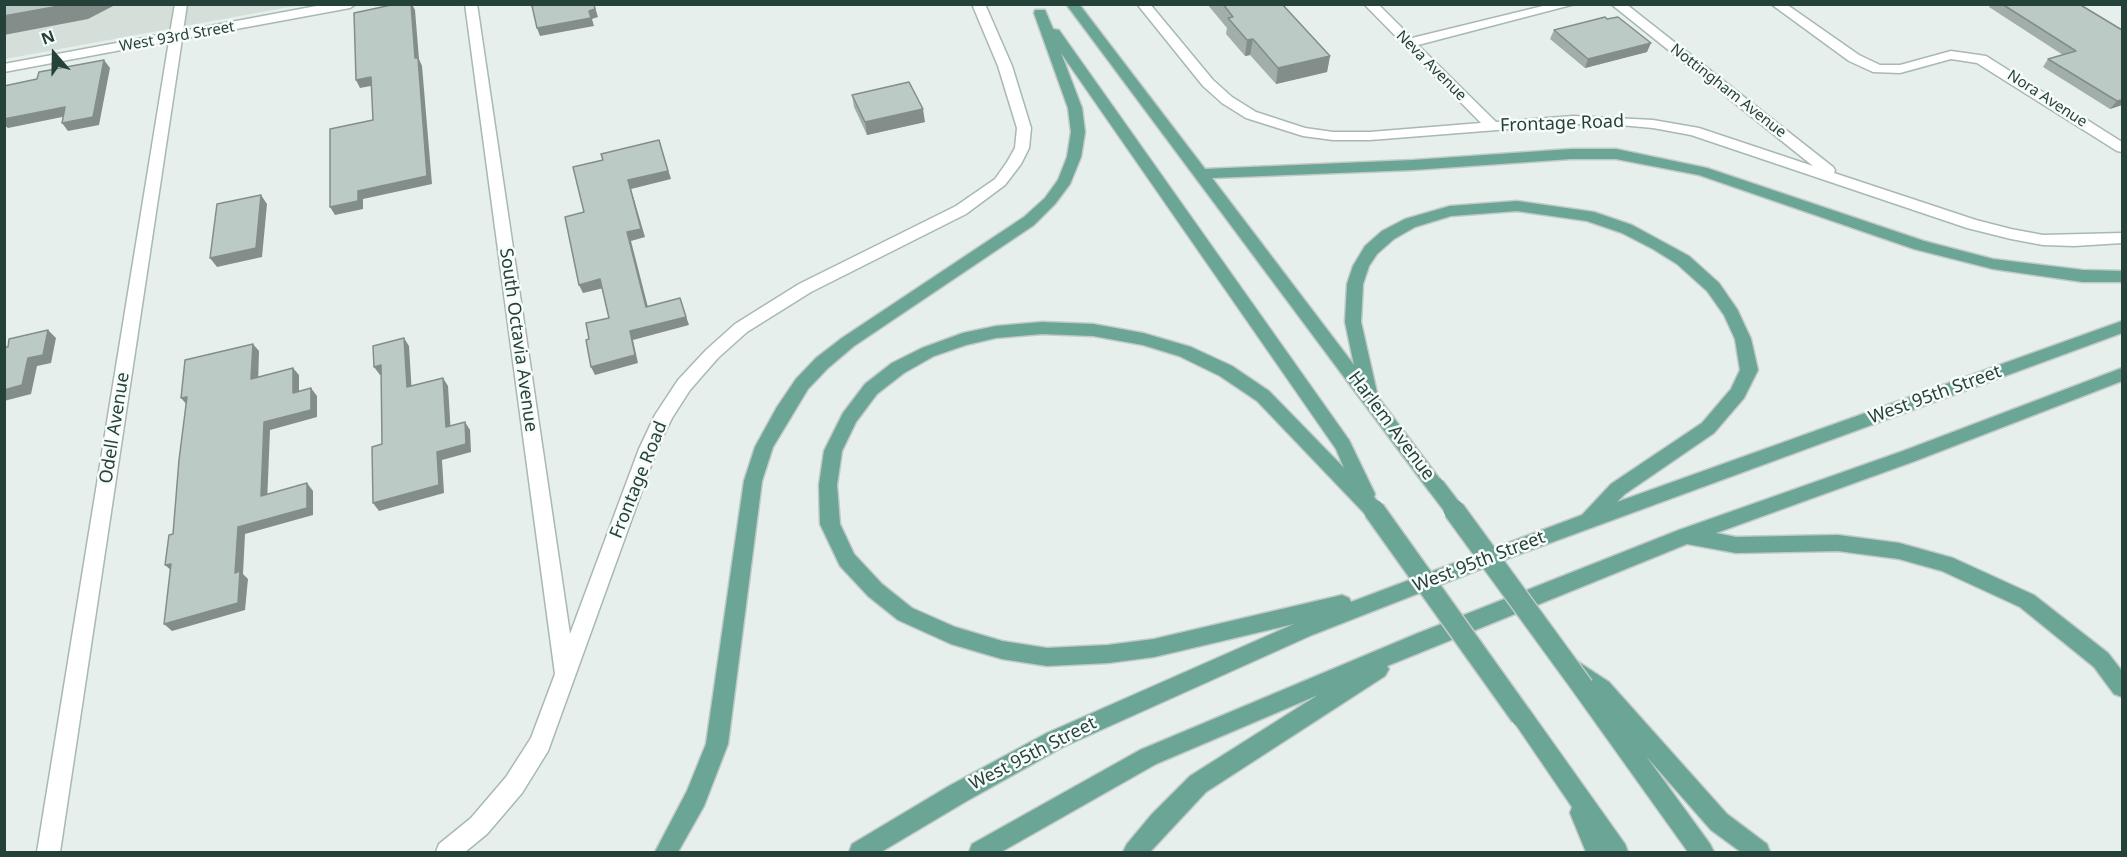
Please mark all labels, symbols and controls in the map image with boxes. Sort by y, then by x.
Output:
street label: West 93rd Street [118,18,236,56]
north arrow [24,24,84,84]
text: N [38,25,58,50]
street label: Neva Avenue [1392,27,1470,105]
street label: Nottingham Avenue [1667,40,1789,142]
street label: Nora Avenue [2004,67,2090,131]
street label: Frontage Road [1500,111,1624,137]
street label: South Octavia Avenue [494,247,542,433]
street label: West 95th Street [1866,361,2004,429]
street label: Harlem Avenue [1343,367,1439,485]
street label: Odell Avenue [96,371,134,485]
street label: Frontage Road [606,418,672,542]
street label: West 95th Street [1410,527,1548,597]
street label: West 95th Street [966,713,1100,795]

